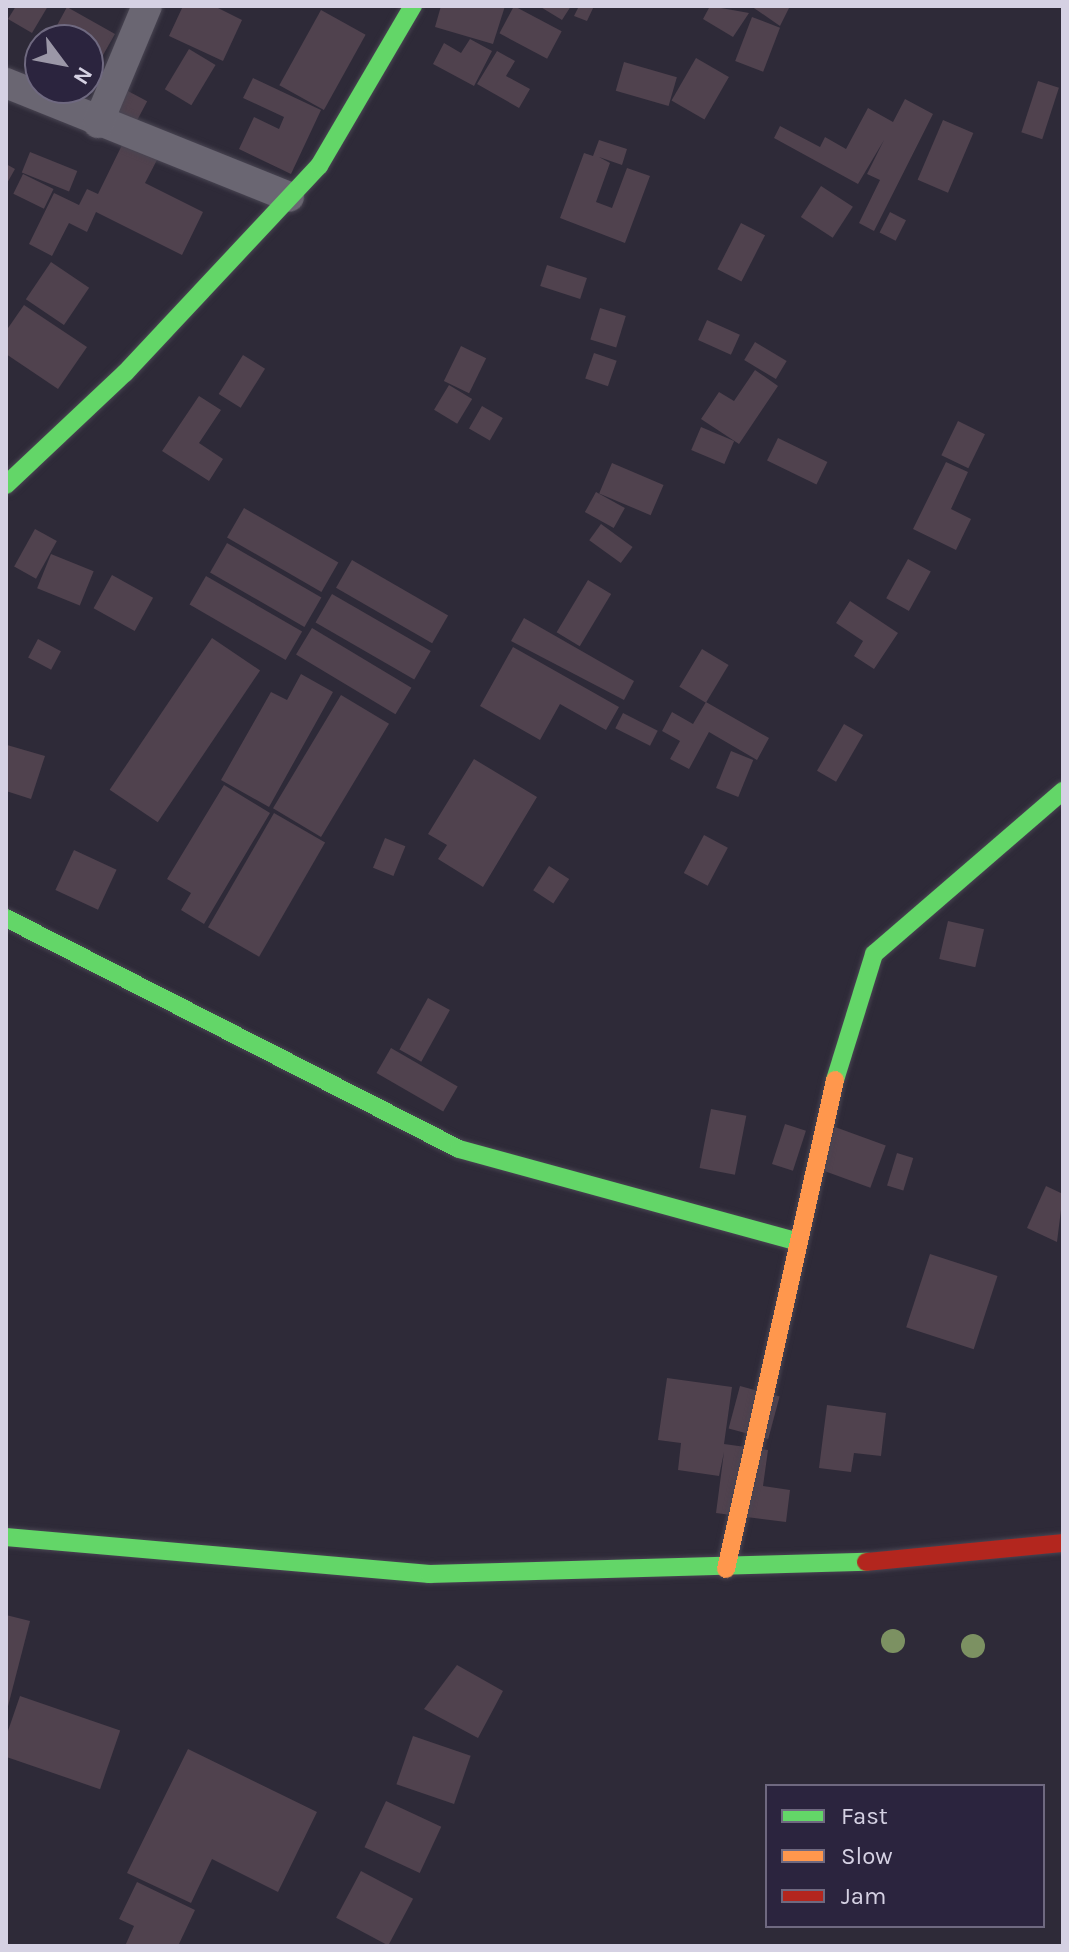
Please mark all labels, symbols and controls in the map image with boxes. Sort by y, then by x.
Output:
north arrow [24,24,104,104]
text: N [67,62,98,89]
legend [765,1784,1045,1928]
text: Fast [841,1802,888,1830]
text: Slow [841,1842,893,1870]
text: Jam [841,1882,886,1910]

